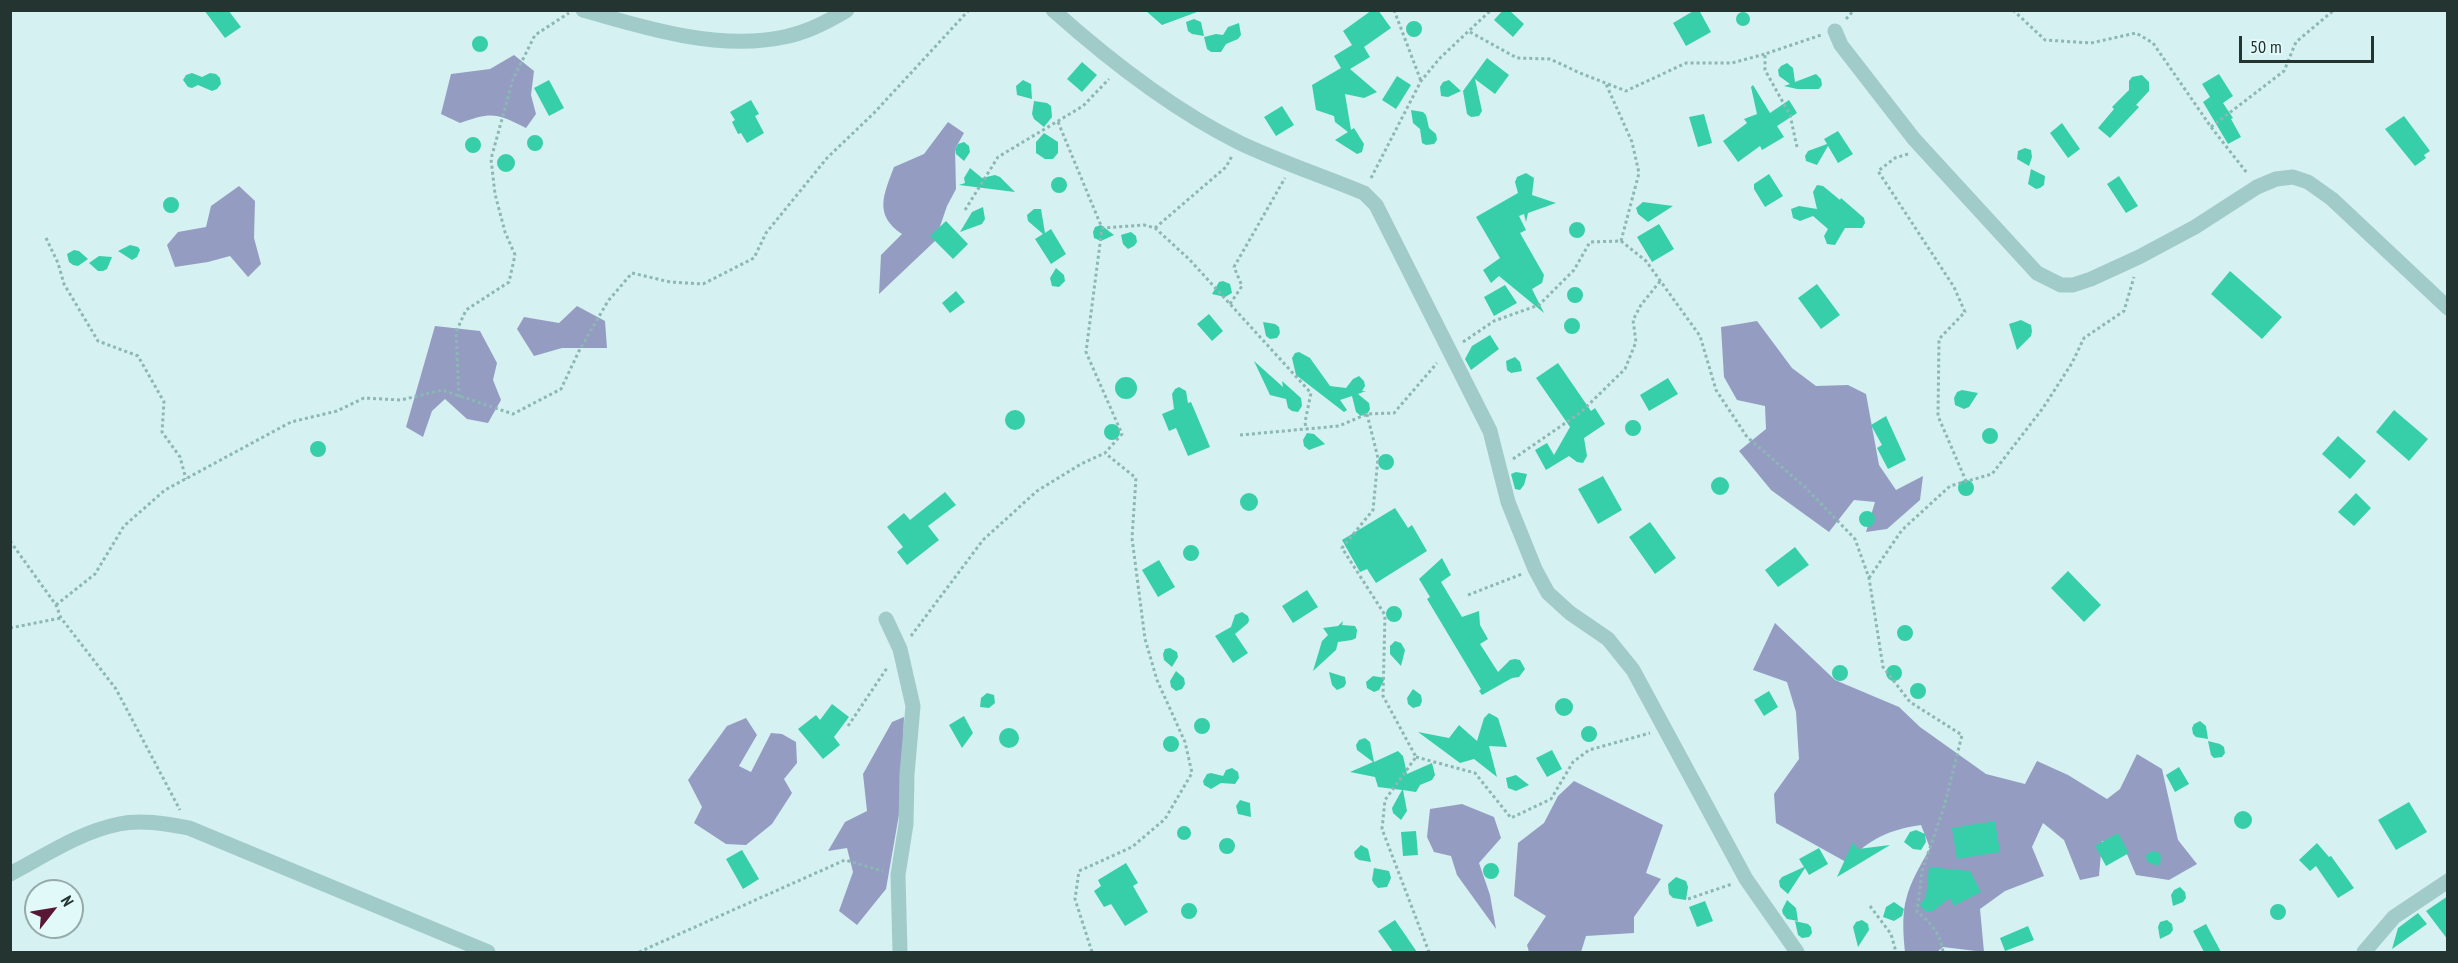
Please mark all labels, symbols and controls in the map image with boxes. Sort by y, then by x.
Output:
scale bar [2242,24,2377,62]
text: 50 m [2250,35,2282,58]
north arrow [24,879,84,939]
text: N [57,892,79,910]

